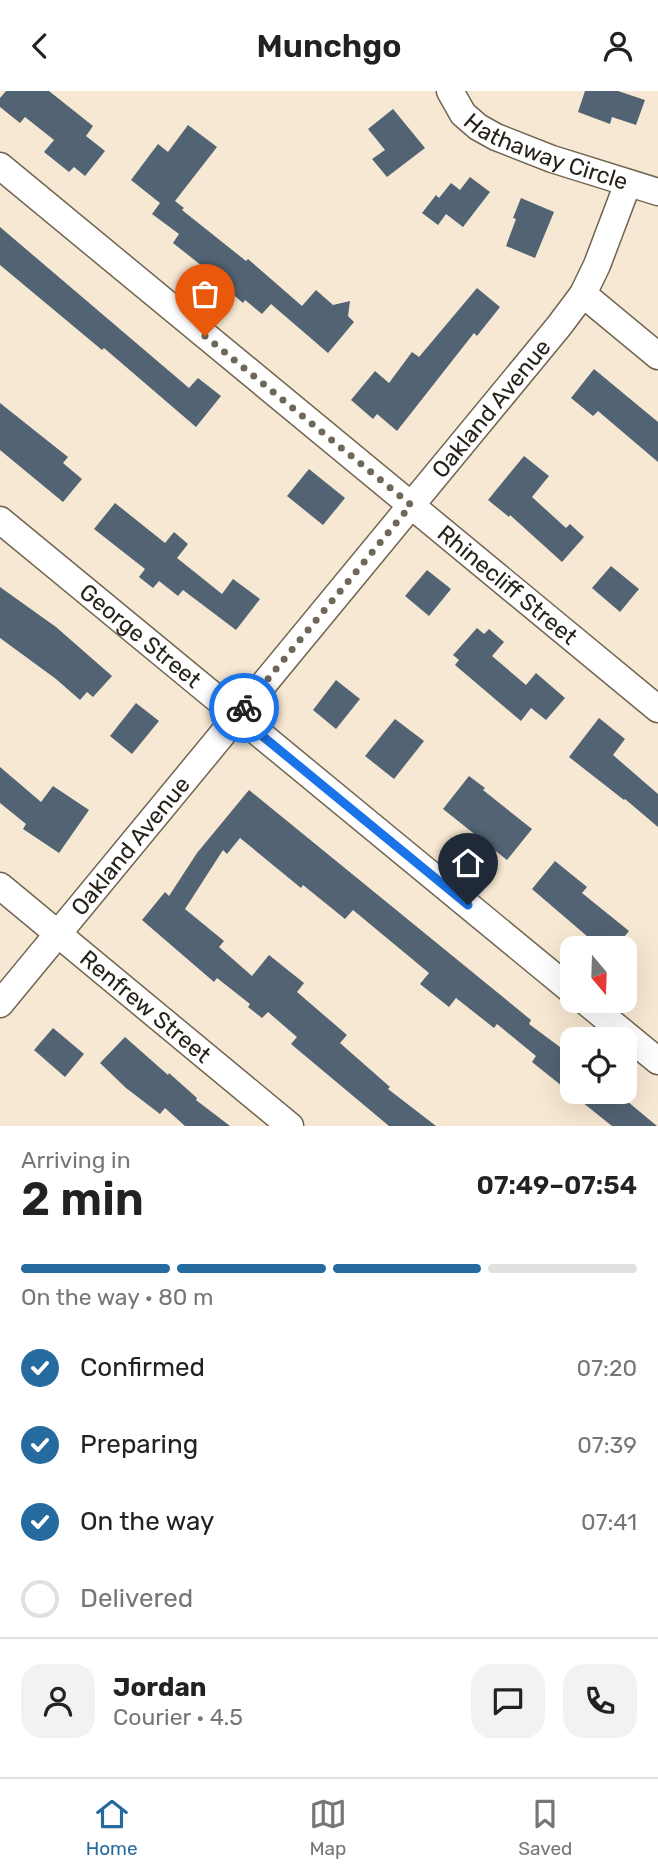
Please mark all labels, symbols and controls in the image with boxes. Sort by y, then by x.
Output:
icon: back [21,27,59,65]
text: Munchgo [257,27,401,65]
icon: person [599,27,637,65]
street label: Hathaway Circle [458,107,631,196]
pin [175,264,235,336]
icon: bag [186,275,224,313]
street label: Oakland Avenue [426,333,557,484]
street label: Rhinecliff Street [432,519,583,651]
street label: George Street [74,578,207,694]
courier [209,673,279,743]
icon: bike [225,689,263,727]
street label: Oakland Avenue [65,771,196,921]
pin [438,833,498,905]
icon: home [449,844,487,882]
north arrow [560,936,637,1013]
map controls [560,936,637,1104]
street label: Renfrew Street [74,944,217,1069]
button: locate [560,1027,637,1104]
text: Arriving in [21,1146,131,1174]
text: 07:49–07:54 [477,1170,637,1201]
text: 2 min [21,1172,144,1227]
text: On the way · 80 m [21,1283,213,1311]
icon: check [21,1349,59,1387]
text: Confirmed [80,1352,205,1383]
text: 07:20 [577,1354,637,1382]
icon: check [21,1426,59,1464]
text: Preparing [80,1429,198,1460]
text: 07:39 [577,1431,637,1459]
icon: check [21,1503,59,1541]
text: On the way [80,1506,214,1537]
text: 07:41 [581,1508,637,1536]
text: Delivered [80,1583,193,1614]
button: person [21,1664,95,1738]
button: chat [471,1664,545,1738]
button: phone [563,1664,637,1738]
text: Jordan [113,1672,206,1703]
text: Courier · 4.5 [113,1703,243,1731]
tab: Home [86,1795,138,1860]
tab: Map [309,1795,347,1860]
tab: Saved [518,1795,572,1860]

